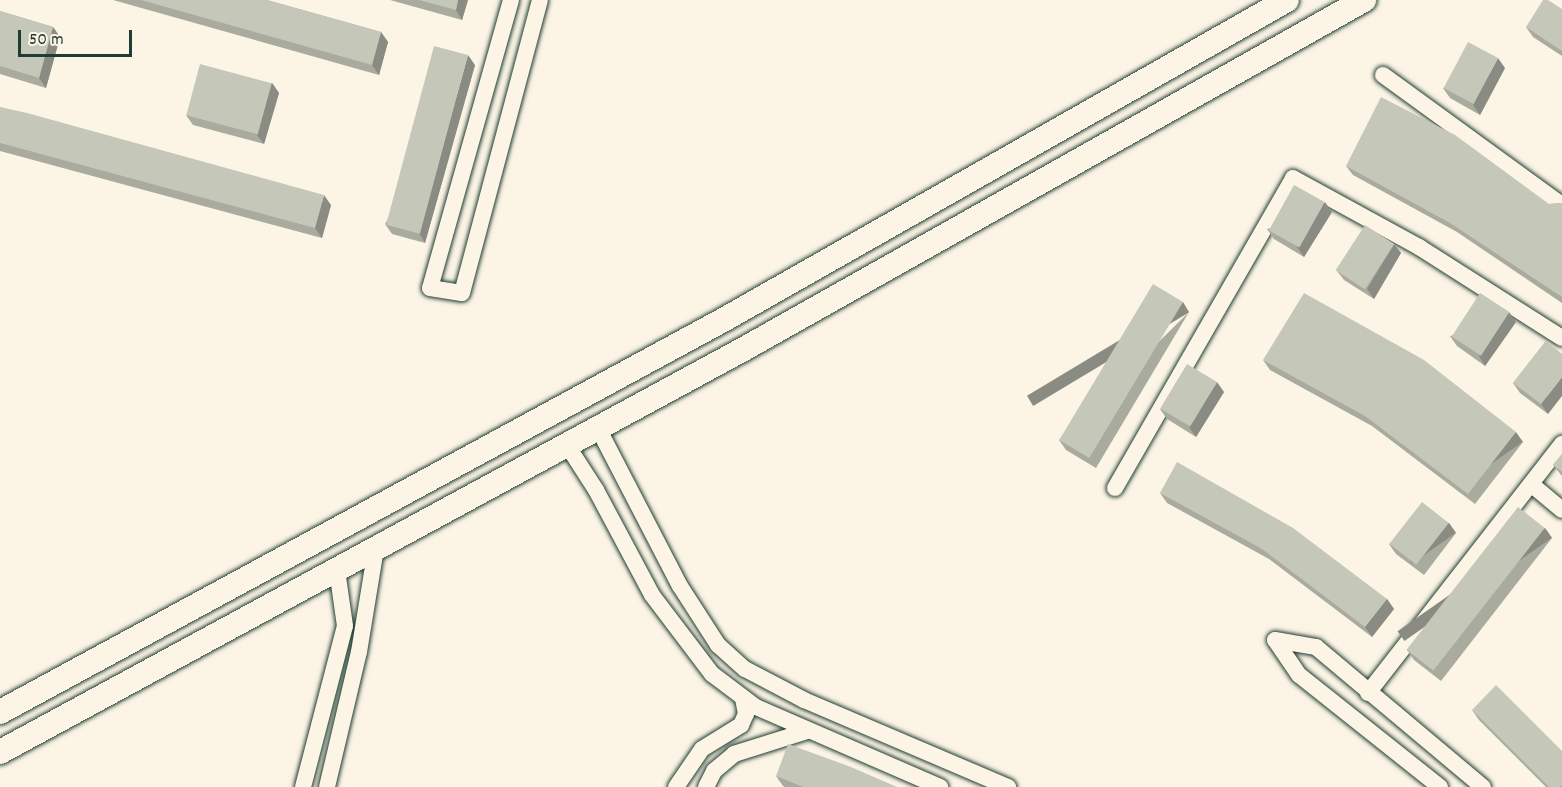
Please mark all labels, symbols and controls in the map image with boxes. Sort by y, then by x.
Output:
scale bar [21,18,135,56]
text: 50 m [29,28,64,53]

